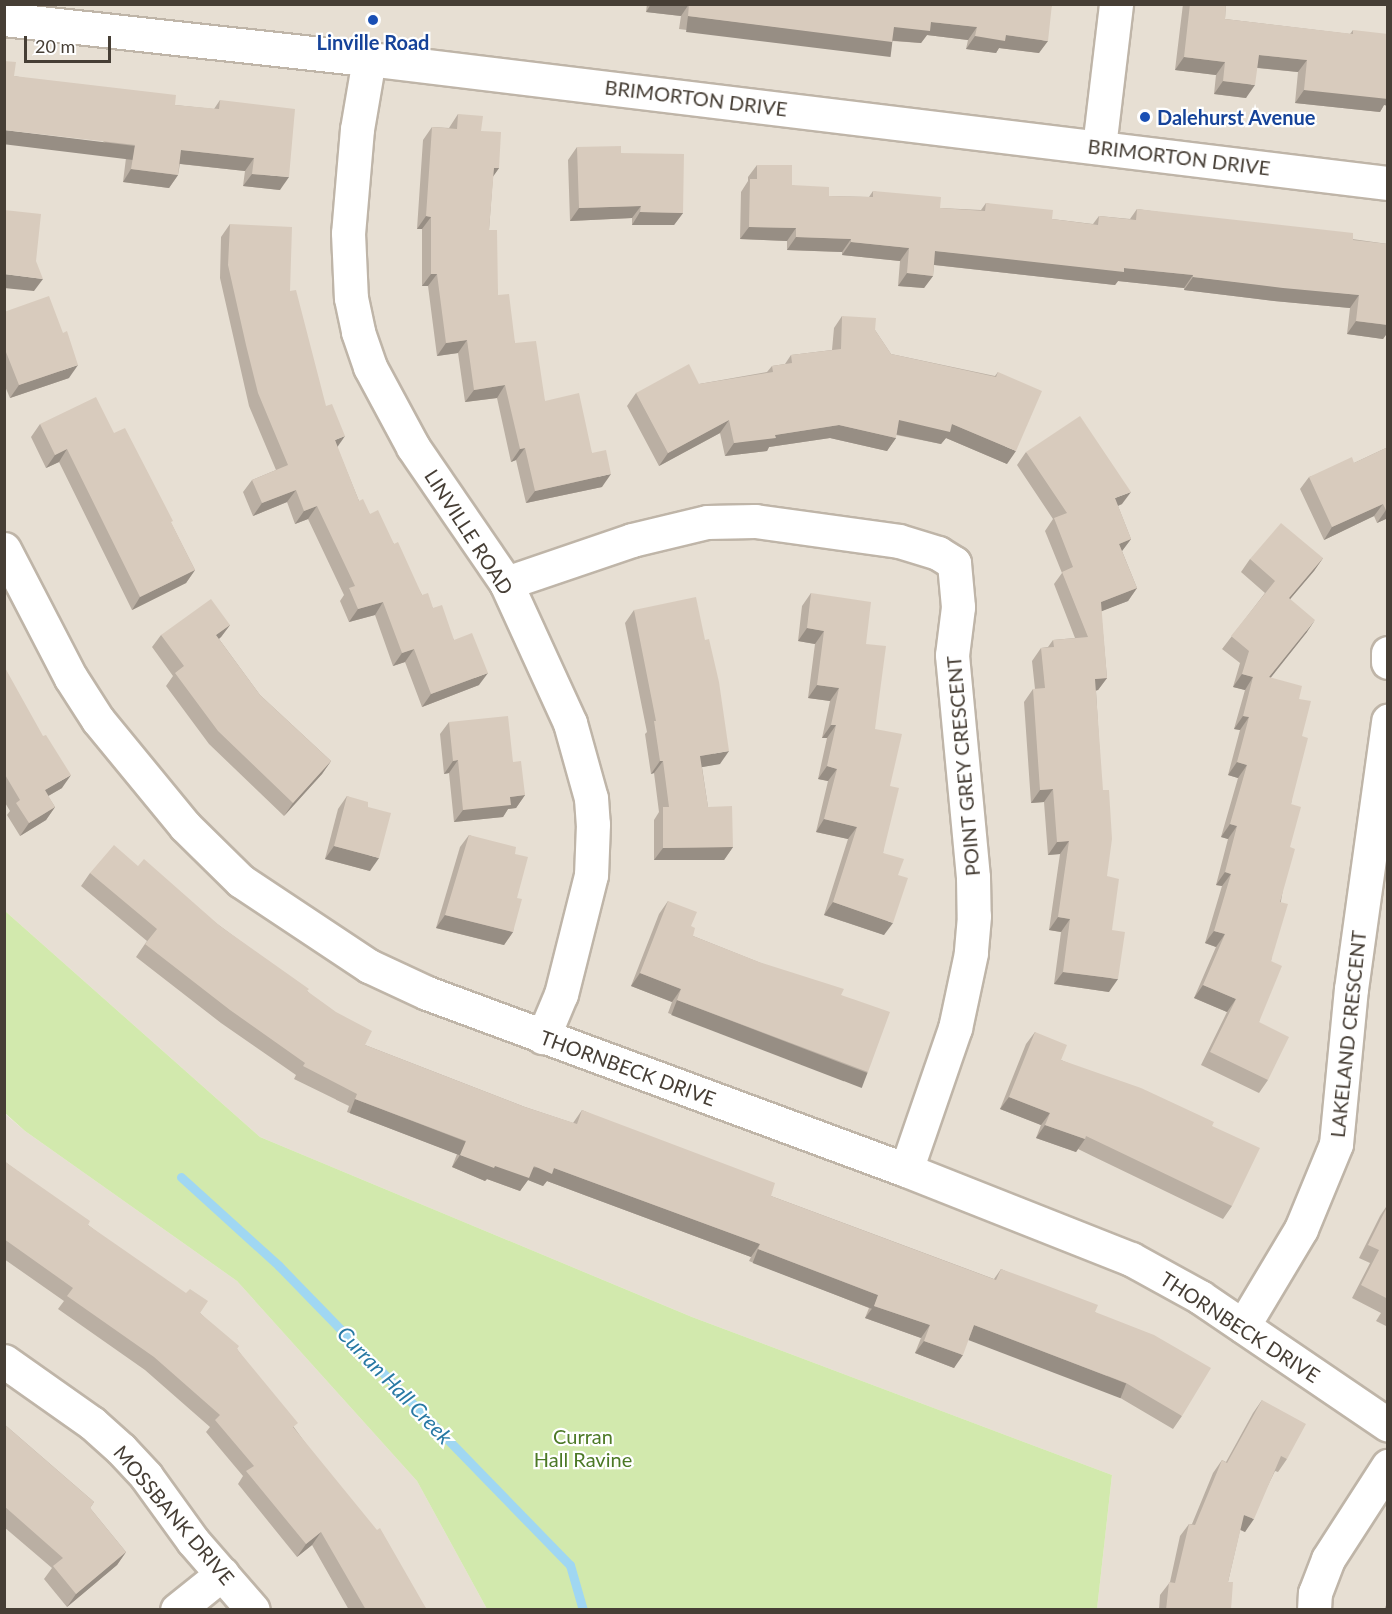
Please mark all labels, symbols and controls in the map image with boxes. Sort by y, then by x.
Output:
marker: Linville Road [366,13,380,27]
scale bar [27,24,114,62]
place label: Linville Road [317,30,429,54]
text: 20 m [35,35,75,57]
street label: BRIMORTON DRIVE [603,75,789,121]
place label: Dalehurst Avenue [1157,105,1316,129]
marker: Dalehurst Avenue [1138,110,1152,124]
street label: BRIMORTON DRIVE [1086,134,1272,180]
street label: LINVILLE ROAD [420,465,518,599]
street label: POINT GREY CRESCENT [941,654,985,878]
street label: LAKELAND CRESCENT [1325,929,1371,1139]
street label: THORNBECK DRIVE [537,1025,719,1111]
street label: THORNBECK DRIVE [1156,1266,1324,1388]
water label: Curran Hall Creek [332,1321,458,1449]
park label: Curran Hall Ravine [534,1424,632,1471]
street label: MOSSBANK DRIVE [109,1440,239,1590]

